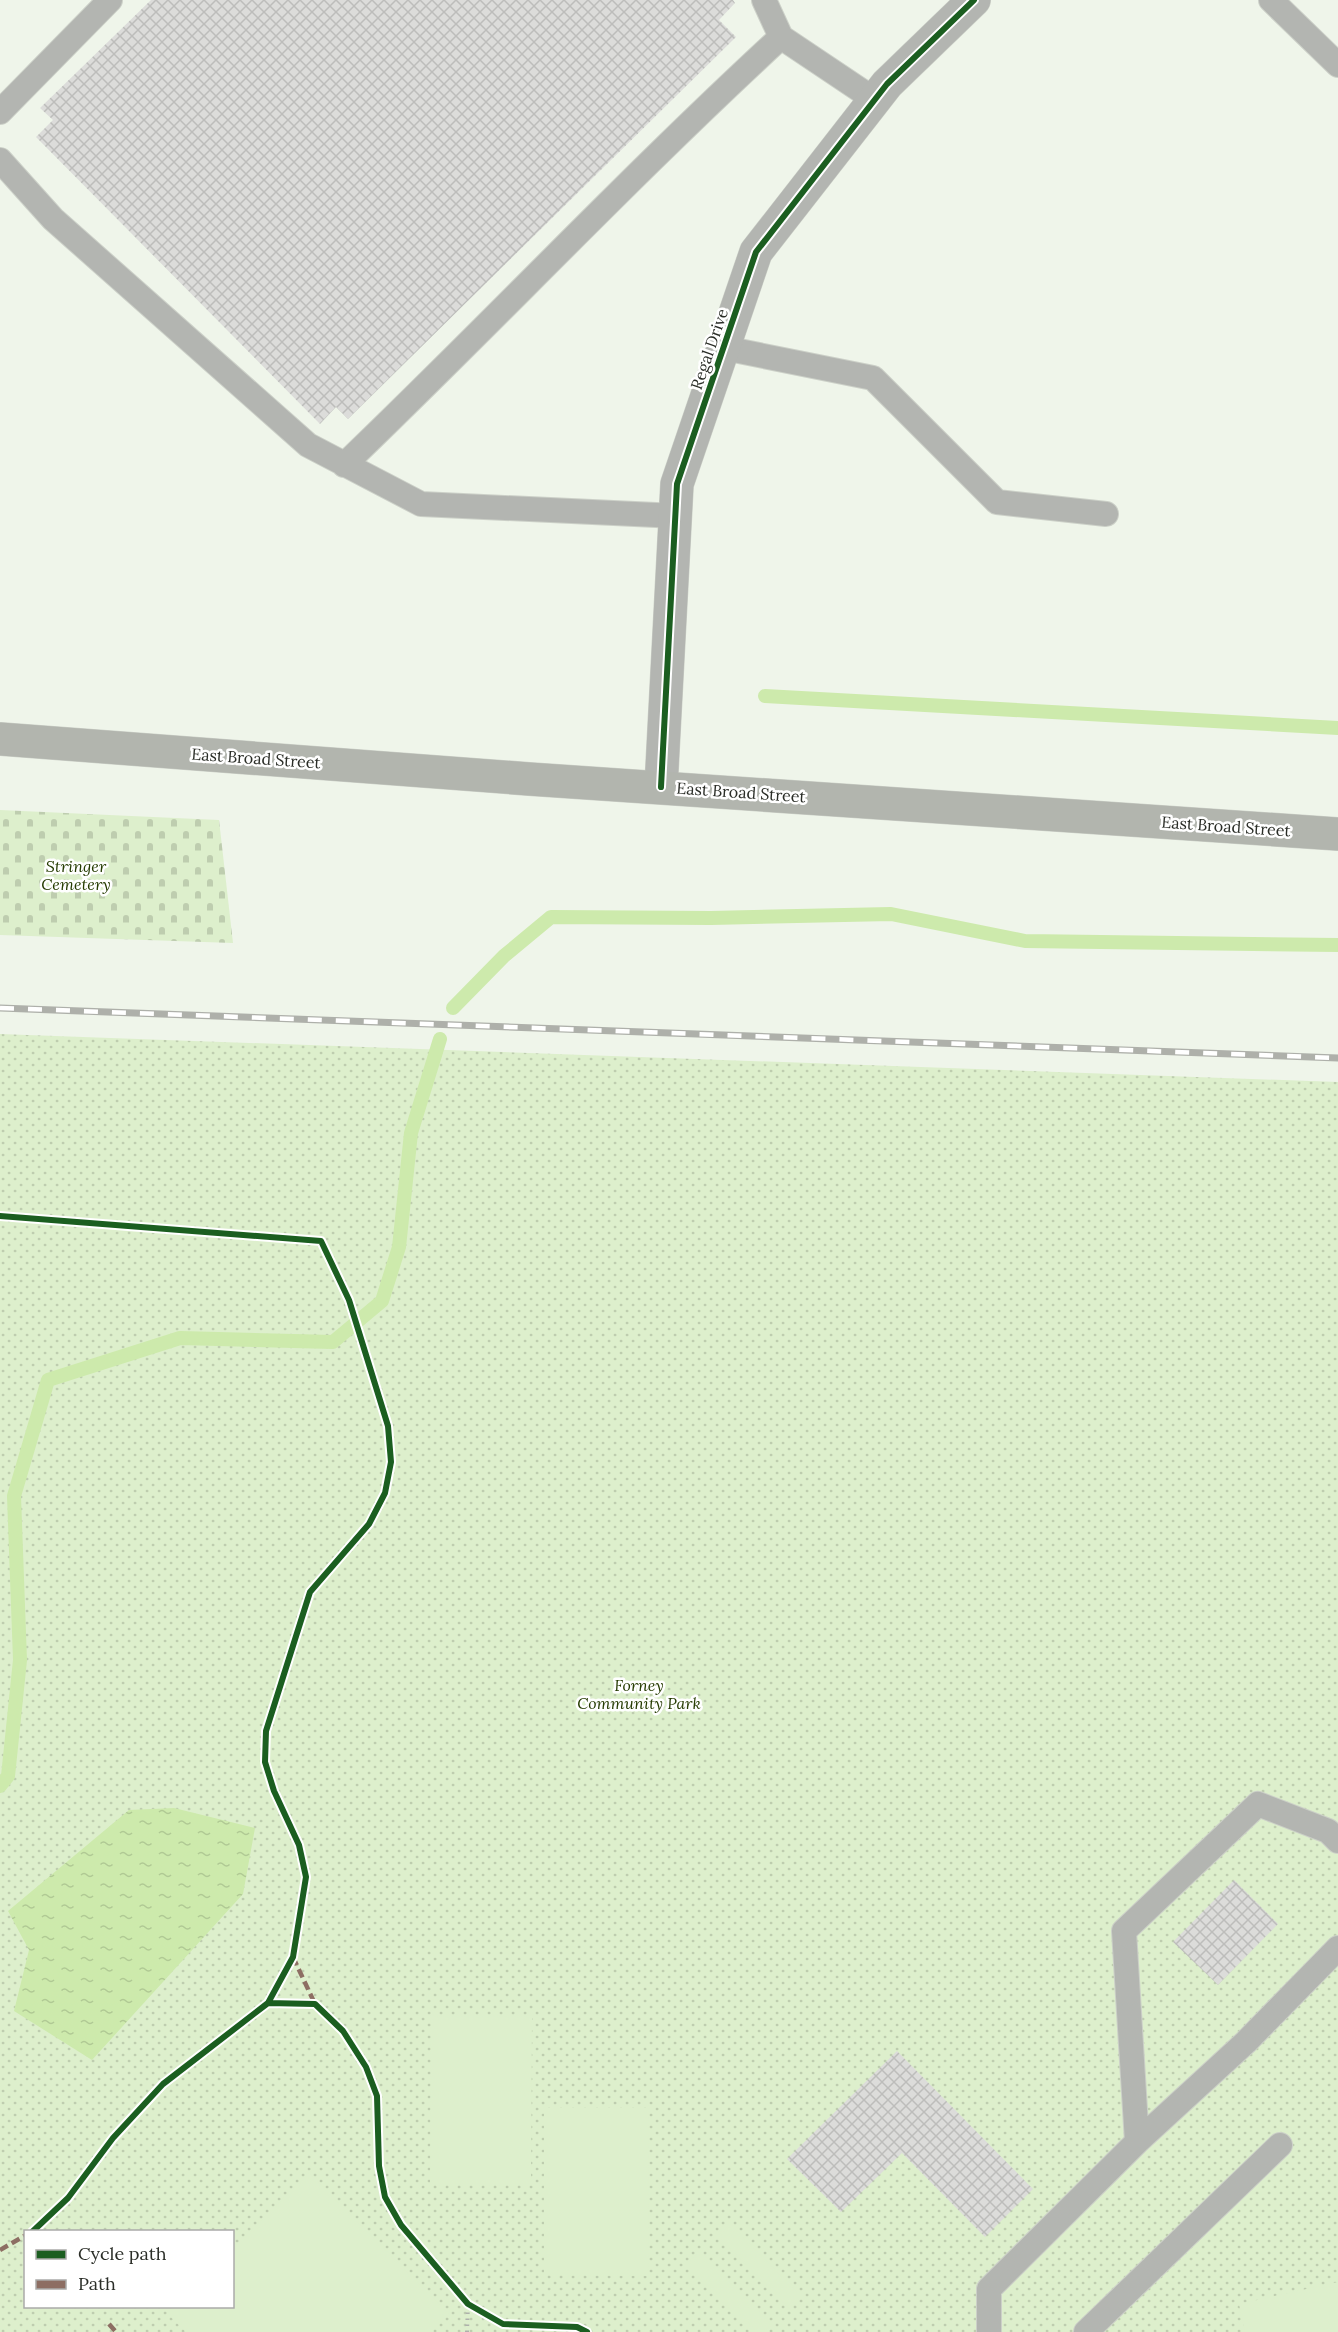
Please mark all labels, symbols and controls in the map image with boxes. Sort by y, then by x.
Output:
street label: Regal Drive [686,306,732,392]
street label: East Broad Street [191,744,322,773]
street label: East Broad Street [676,778,807,807]
street label: East Broad Street [1161,812,1292,841]
park label: Stringer Cemetery [41,856,111,894]
park label: Forney Community Park [577,1675,701,1713]
legend [24,2230,234,2308]
text: Cycle path [78,2242,167,2265]
text: Path [78,2272,116,2295]

